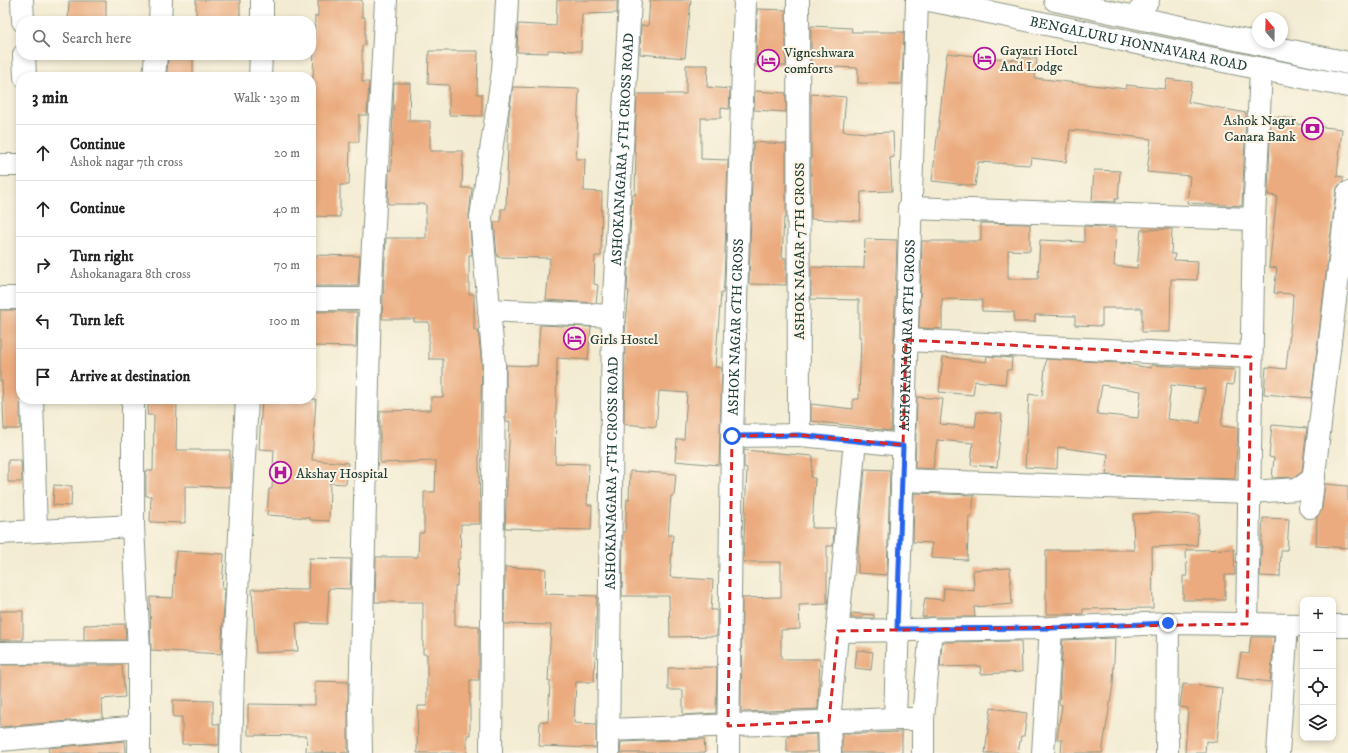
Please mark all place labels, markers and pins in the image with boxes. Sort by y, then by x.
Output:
place label: Gayatri Hotel And Lodge [1000,42,1078,76]
place label: Vigneshwara comforts [783,44,854,78]
hotel icon: Gayatri Hotel And Lodge [972,45,998,71]
hotel icon: Vigneshwara comforts [756,47,782,73]
place label: Ashok Nagar Canara Bank [1223,112,1297,146]
bank icon: Ashok Nagar Canara Bank [1299,115,1325,141]
hotel icon: Girls Hostel [561,326,587,352]
place label: Girls Hostel [590,331,659,349]
hospital icon: Akshay Hospital [267,460,293,486]
place label: Akshay Hospital [296,465,388,483]

